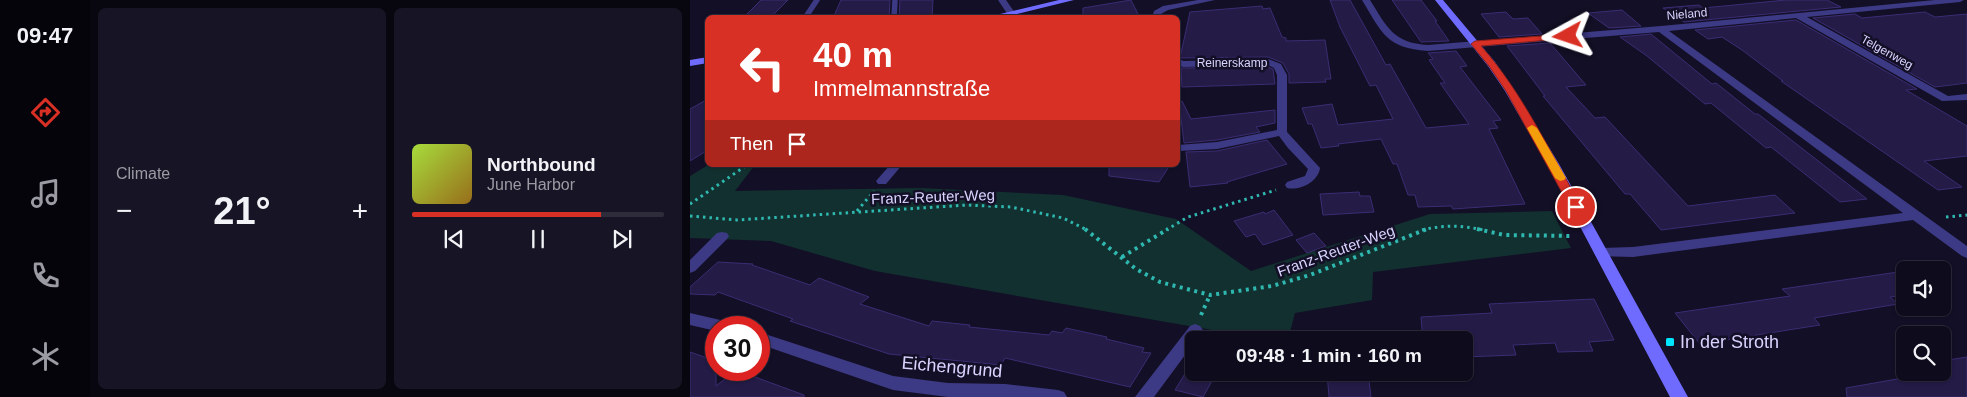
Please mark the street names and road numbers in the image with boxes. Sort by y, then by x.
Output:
street label: Nieland [1666,5,1708,23]
street label: Telgenweg [1859,32,1915,72]
street label: Reinerskamp [1197,56,1268,70]
street label: Franz-Reuter-Weg [871,186,995,207]
street label: Franz-Reuter-Weg [1275,221,1397,280]
street label: Eichengrund [901,353,1003,381]

